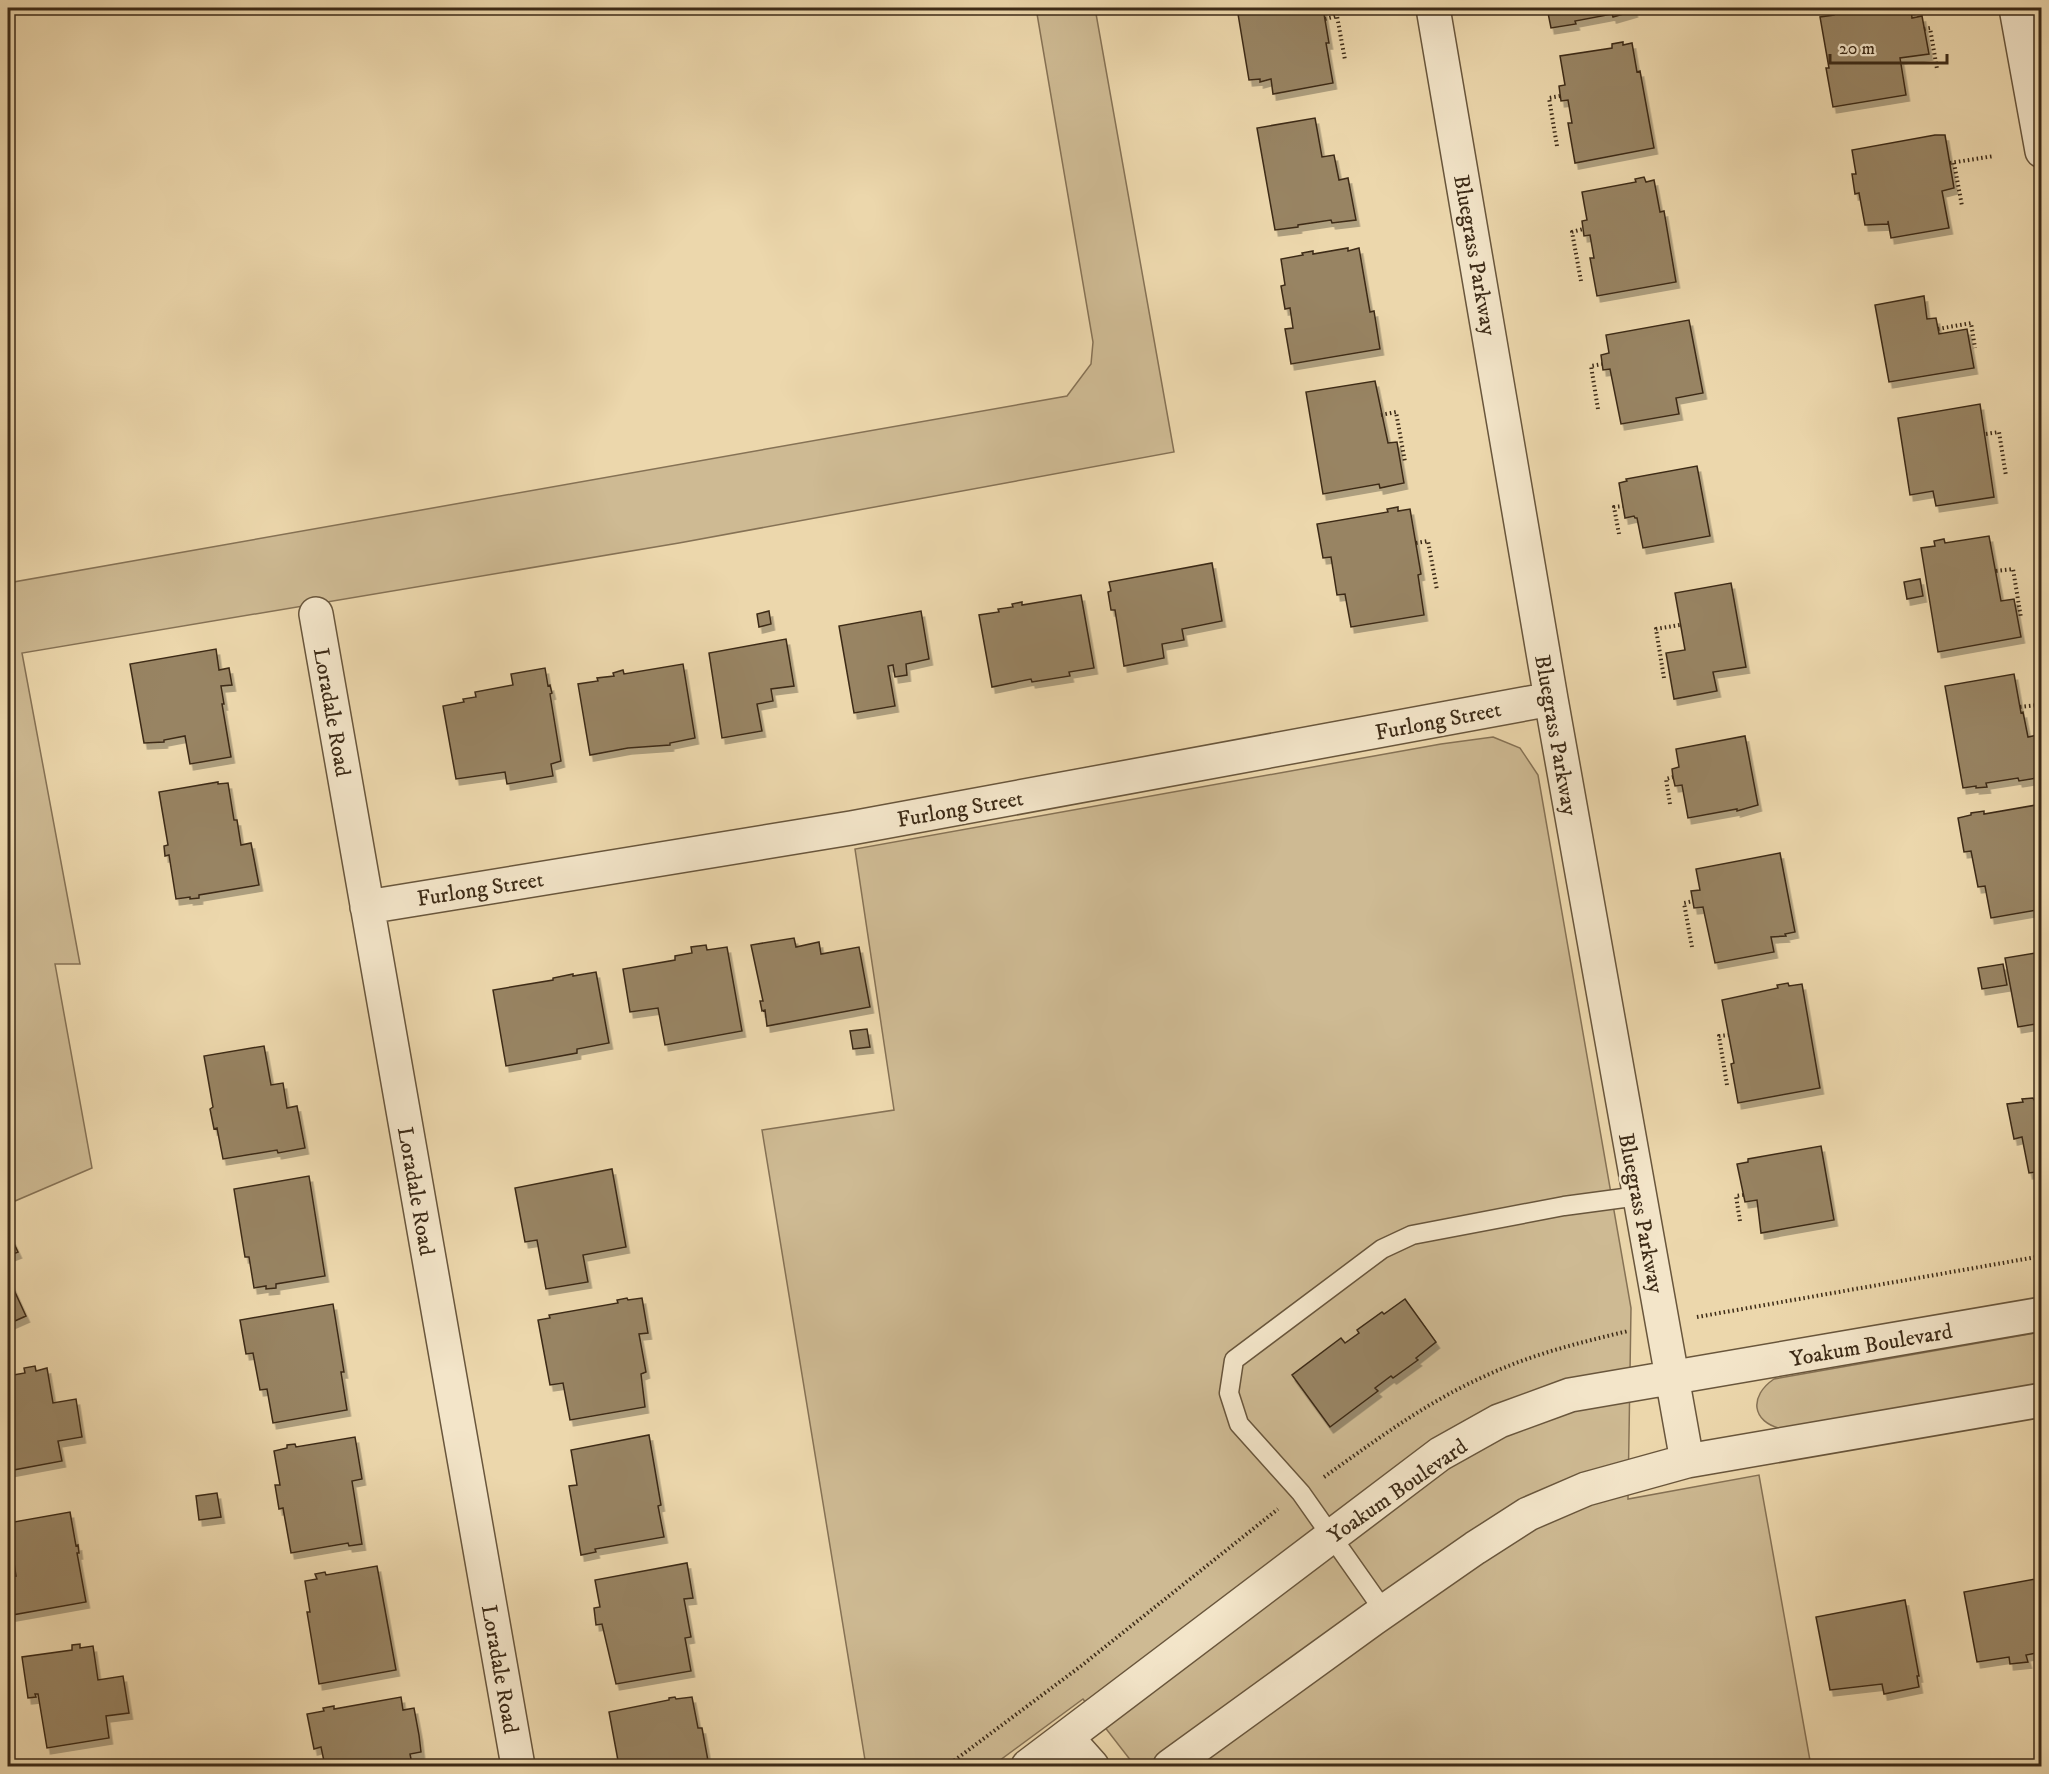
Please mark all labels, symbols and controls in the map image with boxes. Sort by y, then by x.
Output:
scale bar [1830,27,1947,65]
text: 20 m [1839,38,1875,60]
street label: Bluegrass Parkway [1447,173,1502,338]
street label: Loradale Road [307,646,356,779]
street label: Bluegrass Parkway [1528,653,1583,818]
street label: Furlong Street [1373,696,1504,747]
street label: Furlong Street [895,785,1026,834]
street label: Furlong Street [415,866,545,913]
street label: Loradale Road [391,1125,440,1258]
street label: Bluegrass Parkway [1612,1131,1669,1296]
street label: Yoakum Boulevard [1788,1318,1954,1373]
street label: Yoakum Boulevard [1323,1433,1473,1549]
street label: Loradale Road [475,1603,524,1736]

